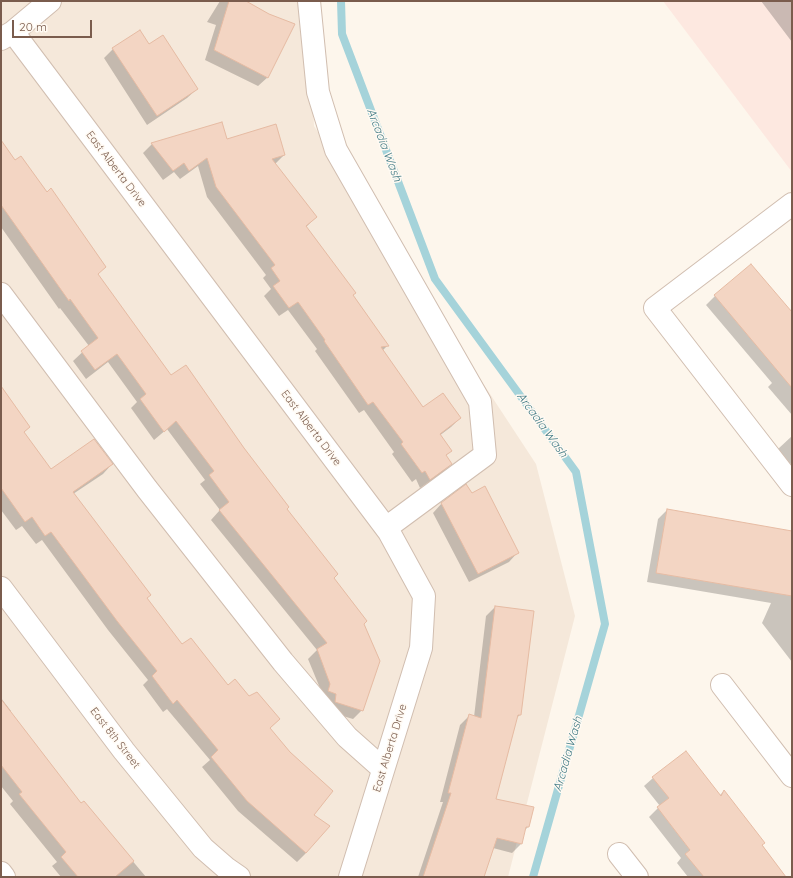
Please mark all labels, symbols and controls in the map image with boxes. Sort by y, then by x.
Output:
scale bar [14,12,94,38]
text: 20 m [19,19,47,34]
water label: Arcadia Wash [363,106,405,184]
street label: East Alberta Drive [83,129,149,209]
street label: East Alberta Drive [278,388,344,468]
water label: Arcadia Wash [513,390,571,460]
street label: East Alberta Drive [370,702,410,794]
street label: East 8th Street [87,705,143,771]
water label: Arcadia Wash [550,715,586,793]

